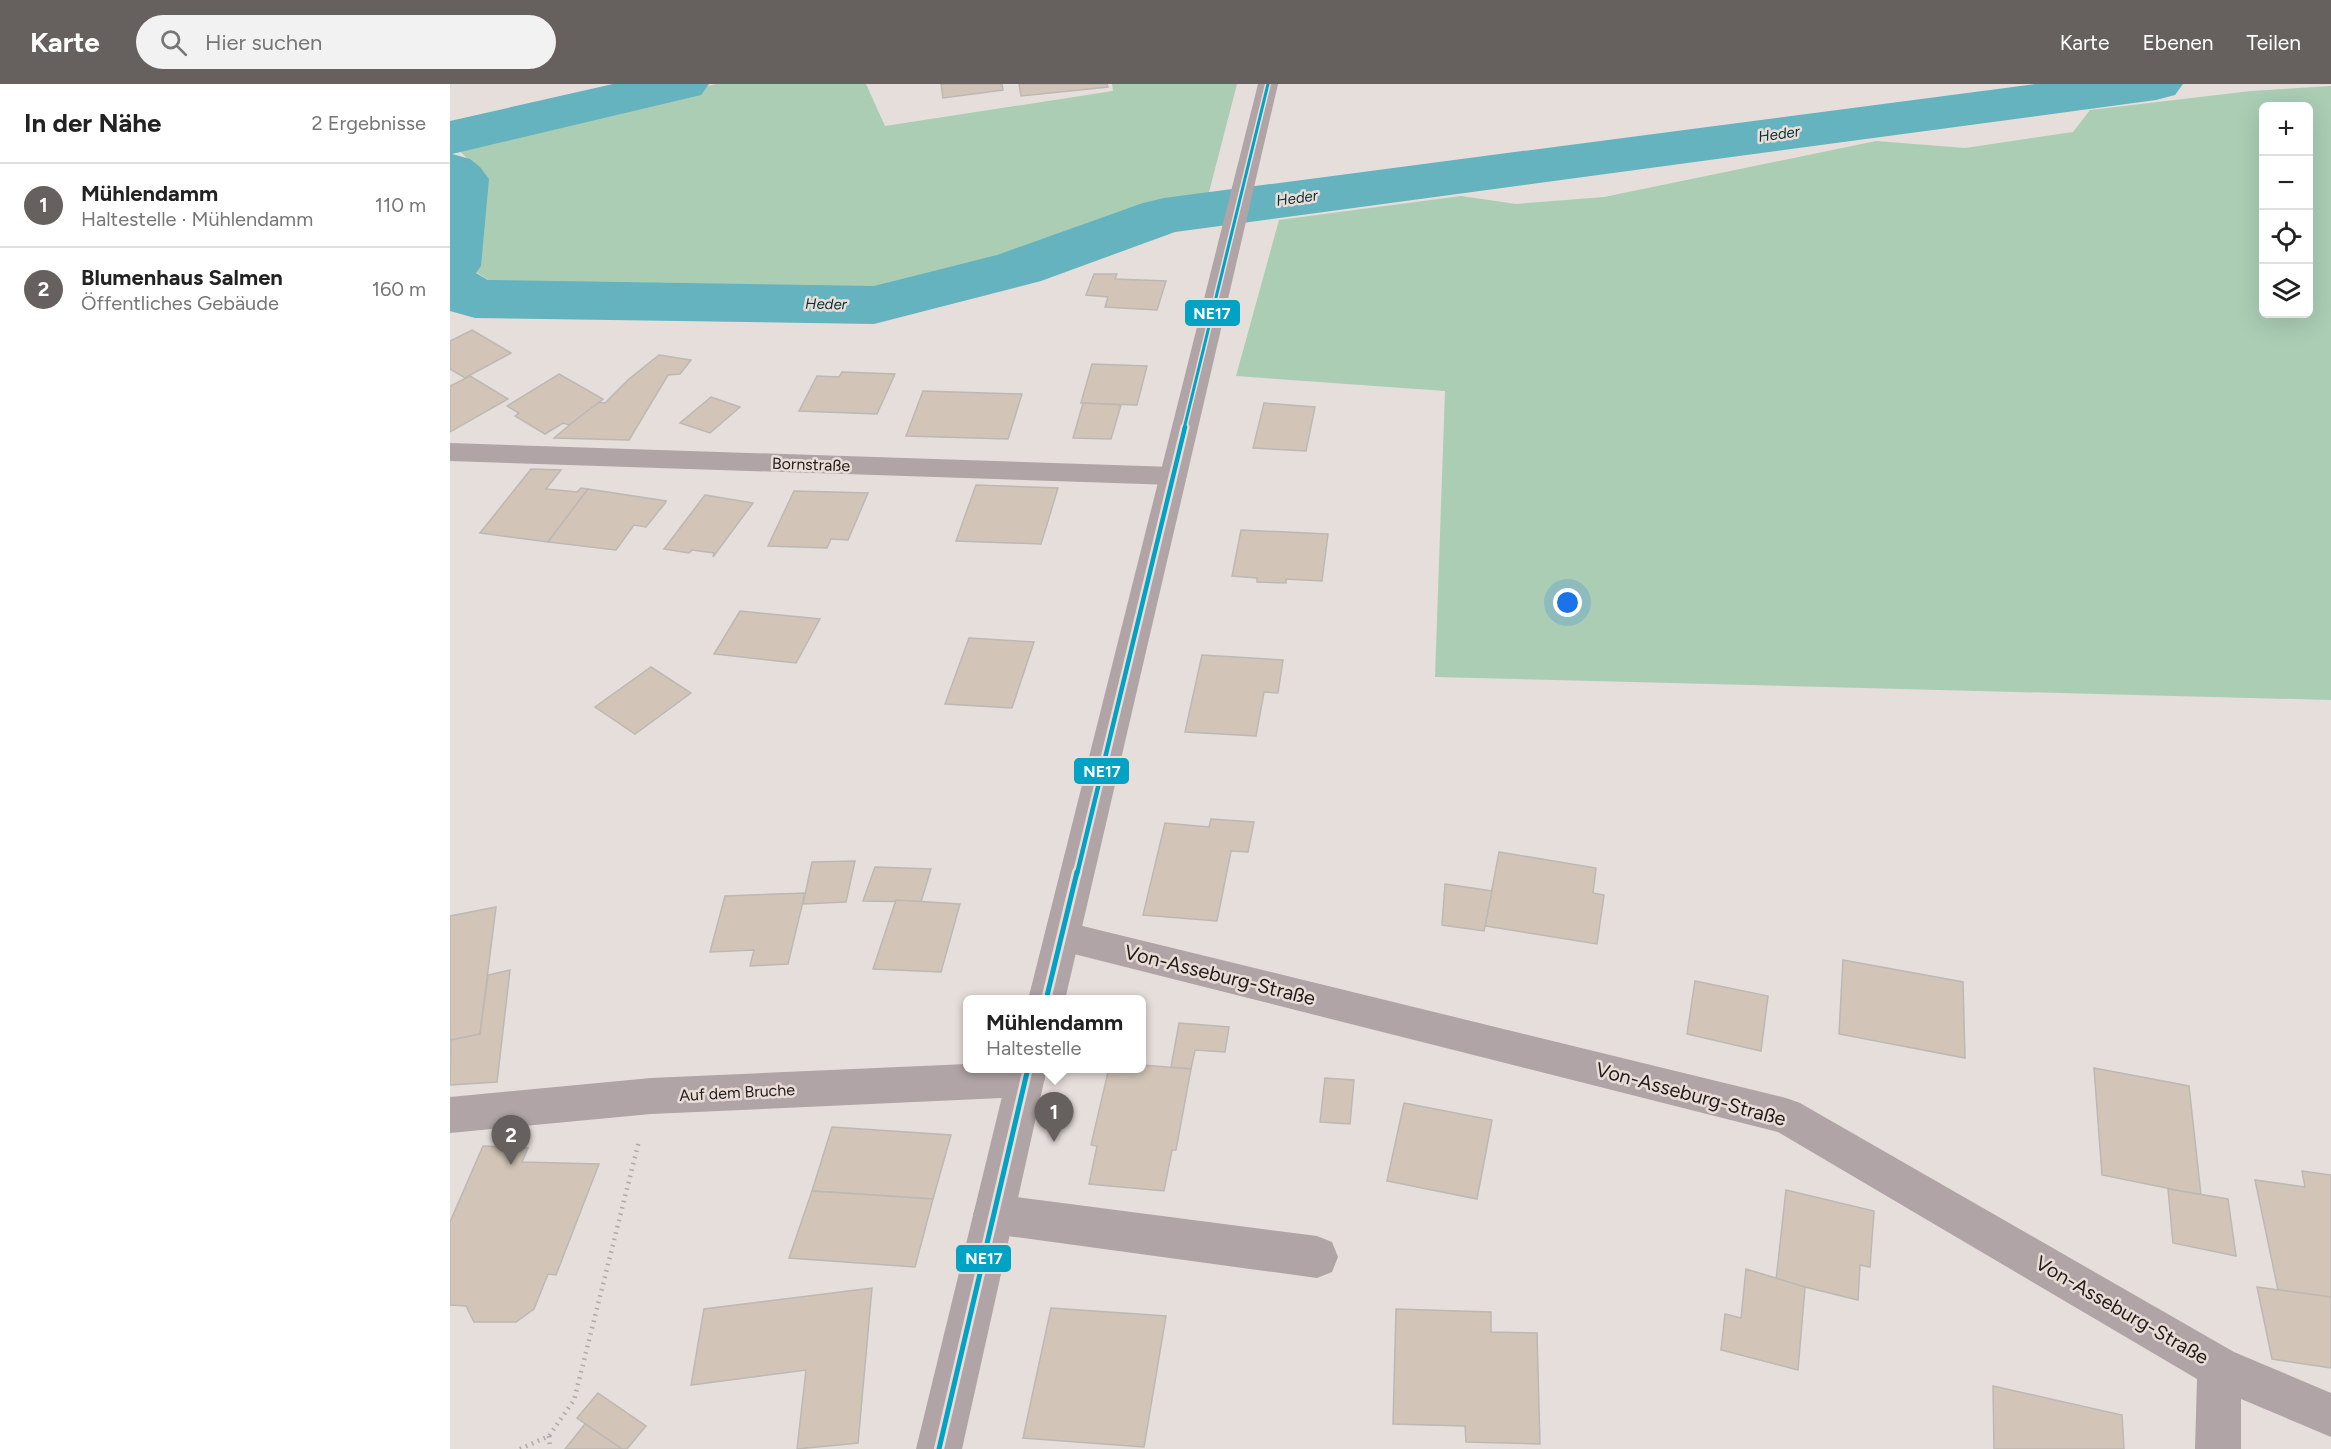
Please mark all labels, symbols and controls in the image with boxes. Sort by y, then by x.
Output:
search box [136,15,556,69]
text: Karte [30,25,100,59]
icon: search [157,26,190,59]
text: Hier suchen [205,29,322,56]
text: Karte [2060,30,2109,55]
text: Ebenen [2142,30,2214,55]
text: Teilen [2247,30,2301,55]
map controls [2259,102,2313,318]
button: + [2259,102,2313,156]
text: In der Nähe [24,107,161,139]
text: 2 Ergebnisse [312,111,426,135]
water label: Heder [1757,122,1802,146]
button: − [2259,156,2313,210]
text: Mühlendamm [81,180,218,207]
water label: Heder [1275,186,1320,210]
text: 1 [39,193,48,217]
text: 110 m [375,193,426,217]
text: Haltestelle · Mühlendamm [81,207,313,231]
button: locate [2259,210,2313,264]
text: Blumenhaus Salmen [81,264,283,291]
button: layers [2259,264,2313,318]
text: 2 [38,277,49,301]
text: 160 m [372,277,426,301]
text: Öffentliches Gebäude [81,291,279,315]
water label: Heder [805,295,848,313]
line badge: NE17 [1184,299,1241,327]
text: NE17 [1193,304,1231,323]
street label: Bornstraße [772,454,851,475]
your location [1553,588,1582,617]
line badge: NE17 [1073,757,1130,785]
text: NE17 [1083,762,1121,781]
street label: Von-Asseburg-Straße [1122,940,1318,1010]
popup [963,995,1146,1073]
text: Mühlendamm [986,1009,1123,1036]
text: Haltestelle [986,1036,1081,1060]
street label: Von-Asseburg-Straße [1593,1057,1789,1131]
street label: Auf dem Bruche [679,1080,796,1105]
pin: 1 [1034,1092,1074,1142]
pin: 2 [492,1116,530,1165]
line badge: NE17 [955,1244,1012,1273]
text: NE17 [965,1249,1003,1268]
street label: Von-Asseburg-Straße [2031,1251,2213,1369]

